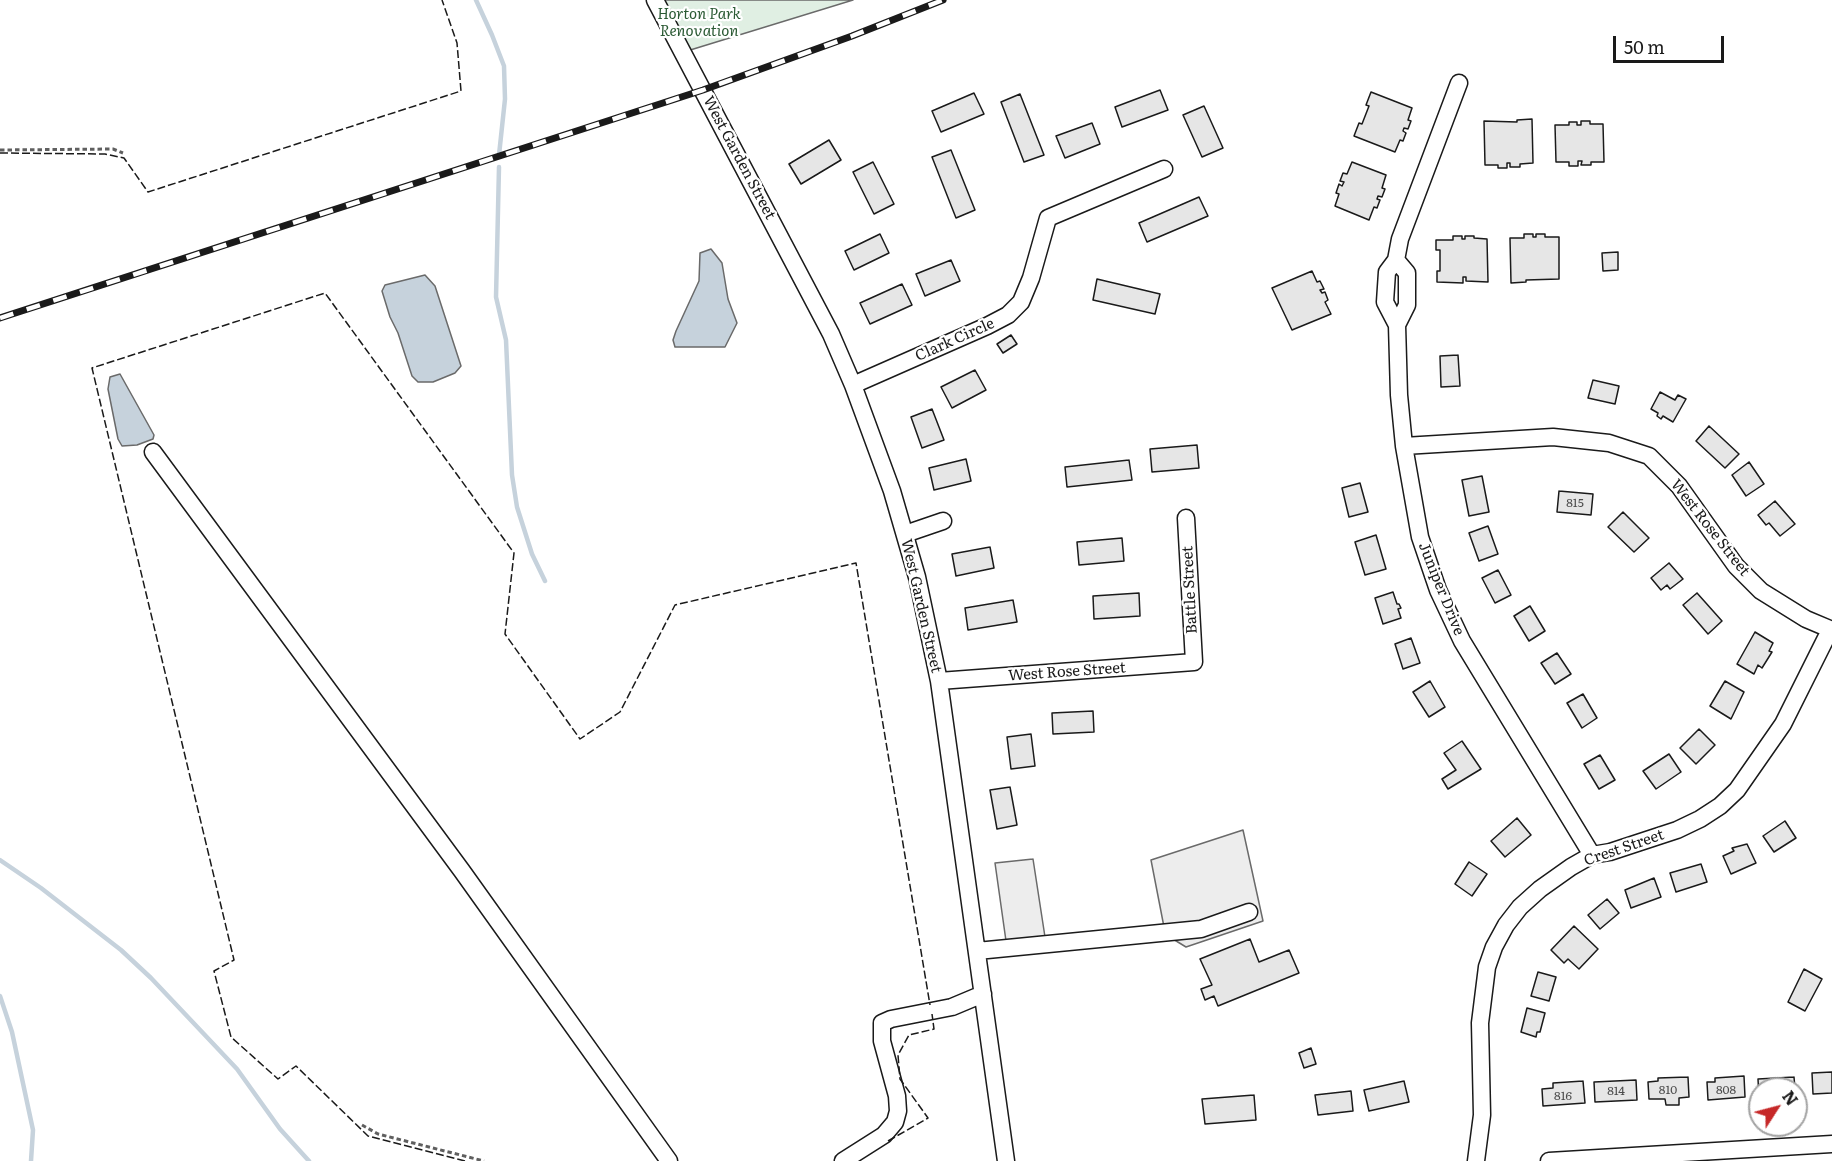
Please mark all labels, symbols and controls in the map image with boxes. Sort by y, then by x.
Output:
park label: Horton Park Renovation [657,6,741,41]
scale bar [1616,24,1727,62]
text: 50 m [1624,33,1665,60]
street label: West Garden Street [699,93,779,223]
street label: Clark Circle [913,315,997,365]
street label: West Rose Street [1667,476,1753,580]
house number: 815 [1566,496,1584,510]
street label: West Garden Street [897,537,945,675]
street label: Juniper Drive [1414,540,1468,638]
street label: Battle Street [1179,545,1201,635]
street label: West Rose Street [1008,659,1126,685]
street label: Crest Street [1582,826,1666,870]
north arrow [1748,1077,1808,1137]
house number: 810 [1659,1083,1677,1097]
house number: 808 [1716,1083,1736,1097]
house number: 814 [1607,1084,1625,1098]
text: N [1777,1085,1805,1110]
house number: 816 [1554,1089,1572,1103]

